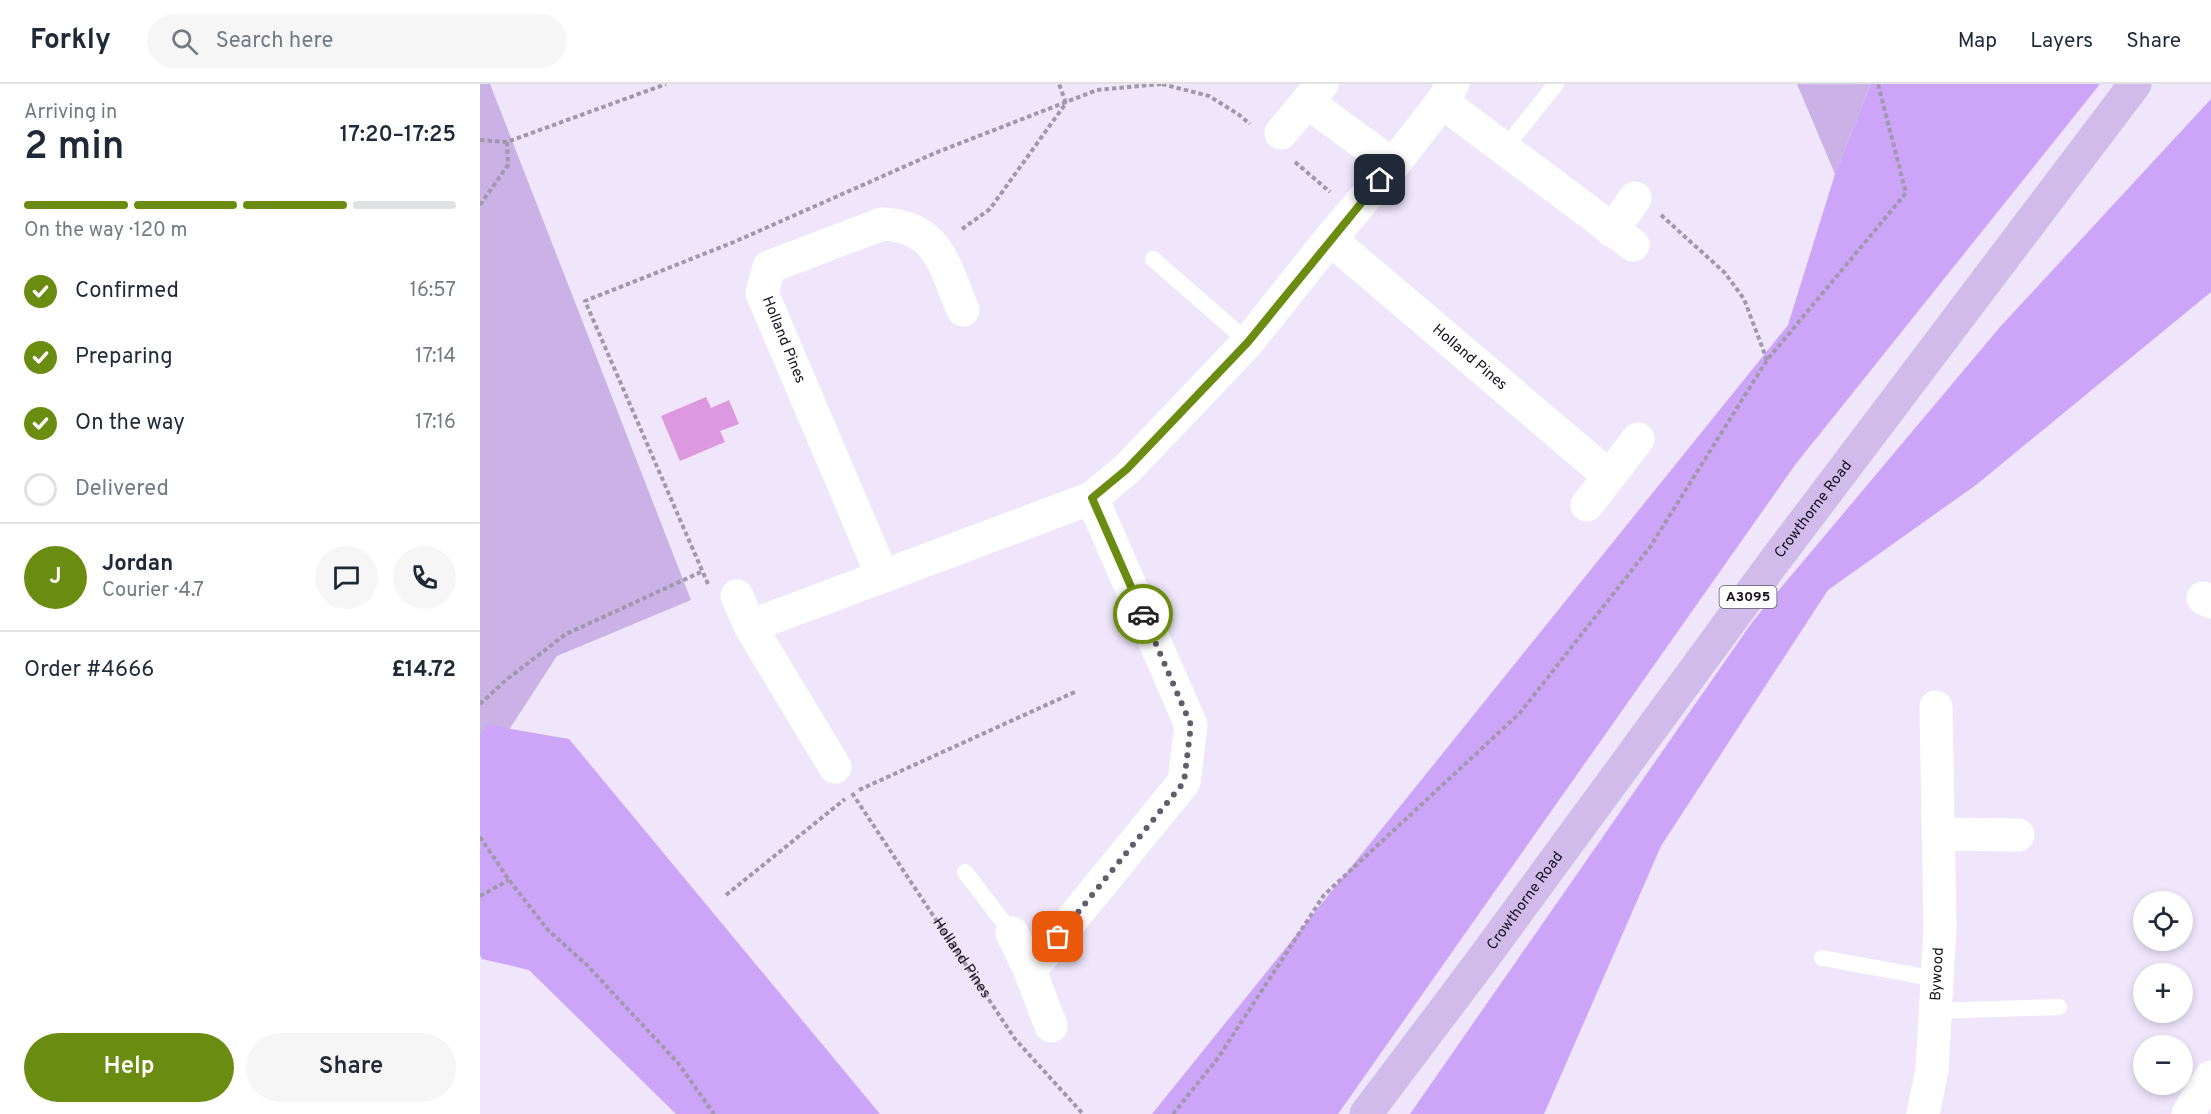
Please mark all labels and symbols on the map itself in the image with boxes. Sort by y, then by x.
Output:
pin [1354,154,1405,205]
street label: Holland Pines [757,294,809,386]
street label: Holland Pines [1428,320,1511,395]
street label: Crowthorne Road [1770,457,1856,562]
courier [1113,584,1173,644]
road number: A3095 [1720,586,1776,608]
street label: Crowthorne Road [1483,848,1568,954]
pin [1032,911,1083,962]
street label: Holland Pines [928,914,995,1002]
street label: Bywood [1926,947,1948,1001]

